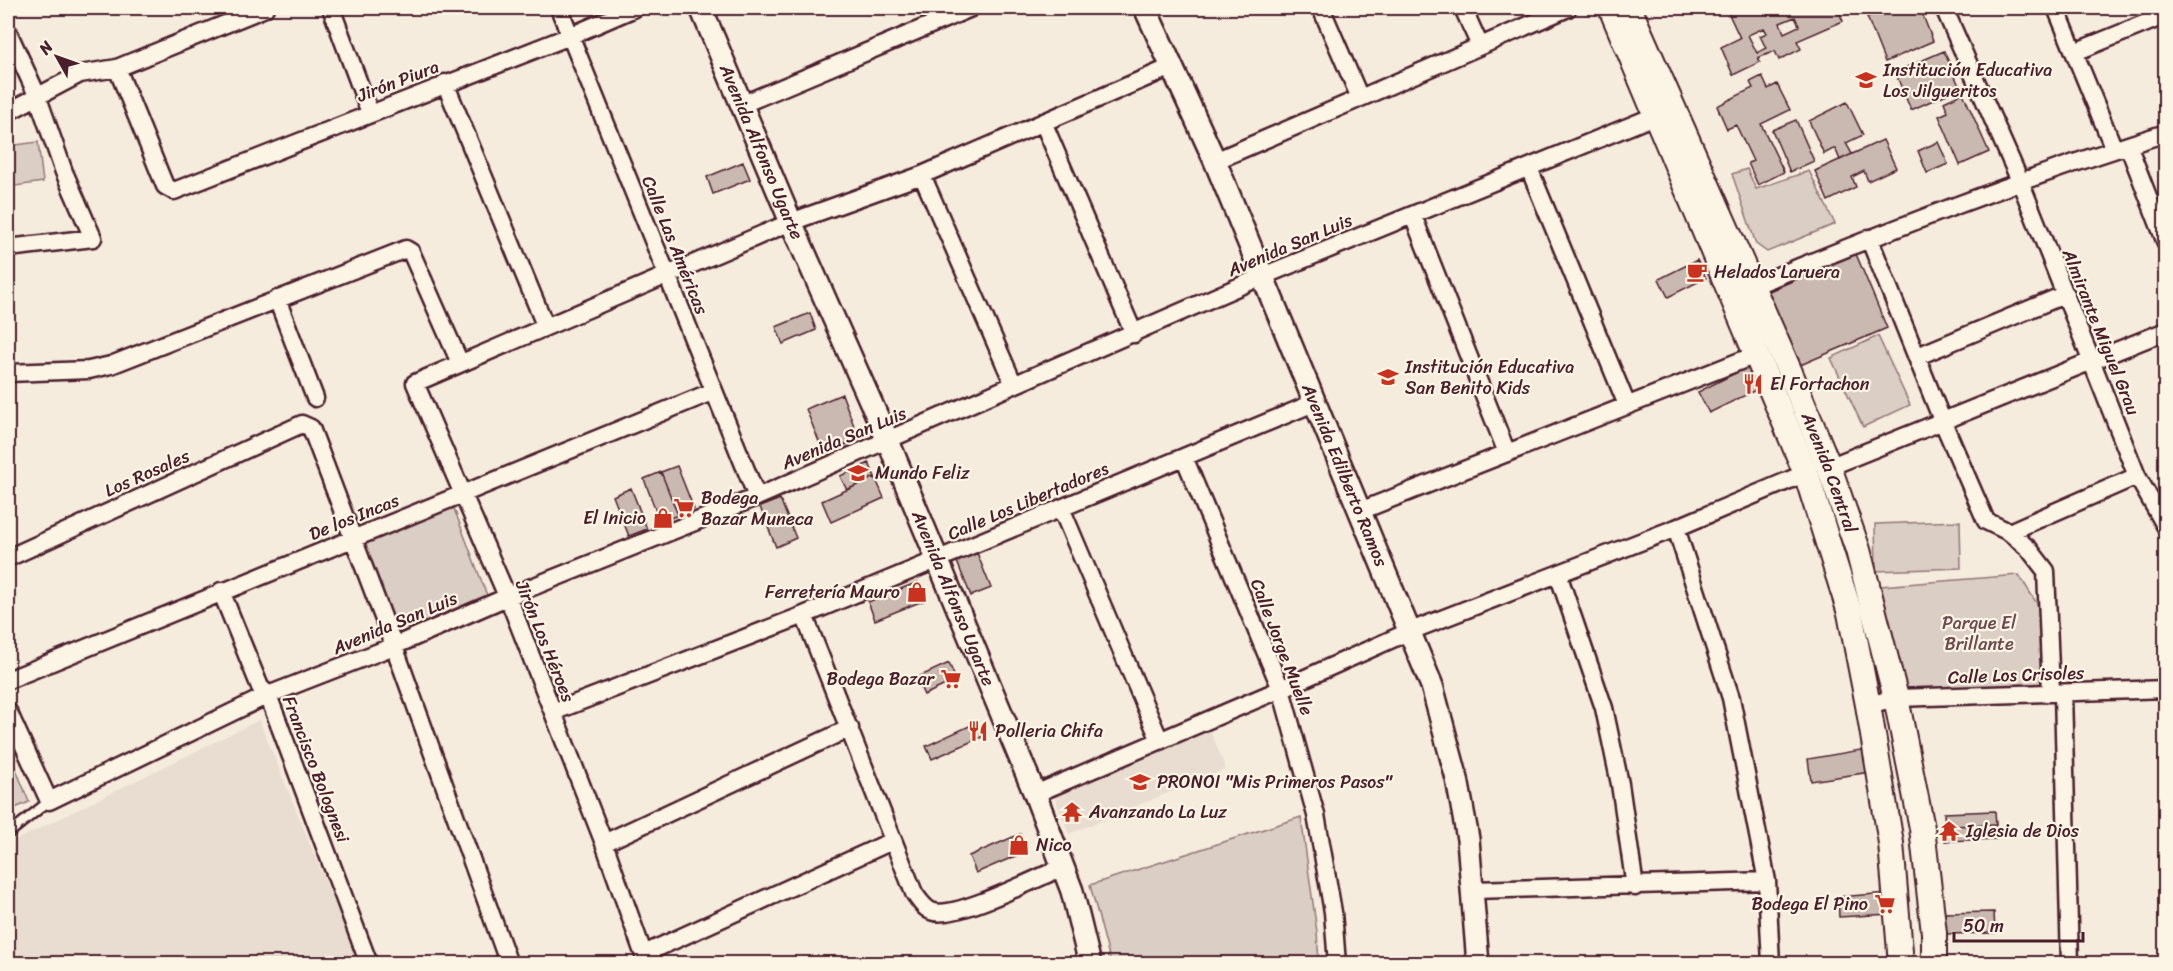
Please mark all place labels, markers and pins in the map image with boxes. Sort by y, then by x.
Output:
place label: Institución Educativa Los Jilgueritos [1882,54,2052,107]
school or university icon: Institución Educativa Los Jilgueritos [1854,68,1878,92]
place label: Helados Laruera [1714,256,1840,288]
cafe icon: Helados Laruera [1685,260,1709,284]
place label: Institución Educativa San Benito Kids [1404,351,1574,404]
school or university icon: Institución Educativa San Benito Kids [1376,365,1400,389]
place label: El Fortachon [1770,368,1870,400]
restaurant icon: El Fortachon [1741,372,1765,396]
place label: Mundo Feliz [875,457,970,489]
school or university icon: Mundo Feliz [846,461,870,485]
place label: Bodega Bazar Muneca [701,482,814,535]
supermarket icon: Bodega Bazar Muneca [672,496,696,520]
place label: El Inicio [583,502,646,534]
shop icon: El Inicio [651,506,675,530]
place label: Ferretería Mauro [765,576,900,608]
shop icon: Ferretería Mauro [905,580,929,604]
place label: Bodega Bazar [827,663,936,695]
supermarket icon: Bodega Bazar [939,667,963,691]
place label: Polleria Chifa [995,715,1103,747]
restaurant icon: Polleria Chifa [966,719,990,743]
place label: PRONOI "Mis Primeros Pasos" [1157,766,1394,798]
school or university icon: PRONOI "Mis Primeros Pasos" [1128,770,1152,794]
place label: Avanzando La Luz [1088,796,1227,828]
temple icon: Avanzando La Luz [1060,800,1084,824]
place label: Iglesia de Dios [1965,815,2080,847]
temple icon: Iglesia de Dios [1937,819,1961,843]
place label: Nico [1036,829,1072,861]
shop icon: Nico [1007,833,1031,857]
place label: Bodega El Pino [1751,888,1868,920]
supermarket icon: Bodega El Pino [1873,892,1897,916]

